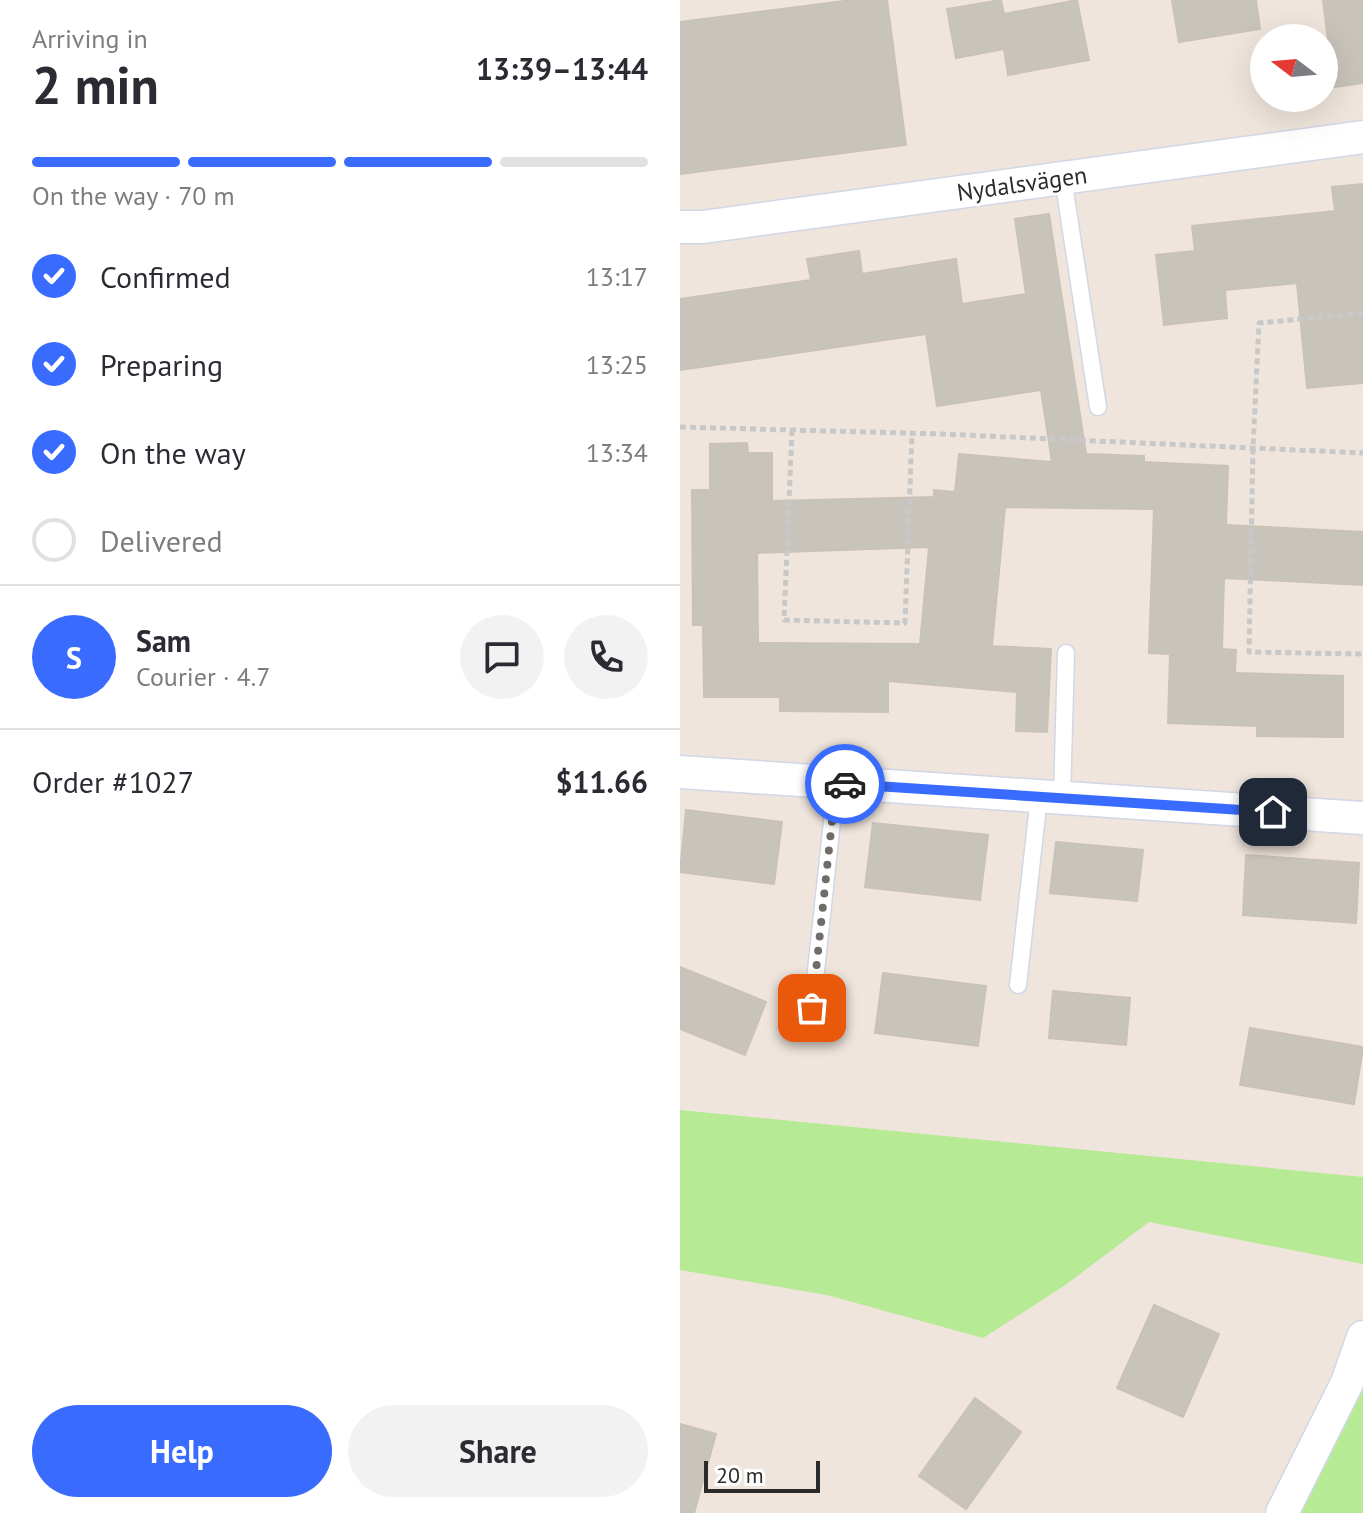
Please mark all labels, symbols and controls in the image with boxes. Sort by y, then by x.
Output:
text: Arriving in [32,22,148,55]
north arrow [1250,24,1338,112]
map controls [1250,24,1338,112]
text: 13:39–13:44 [476,49,648,88]
text: 2 min [32,51,159,118]
street label: Nydalsvägen [955,159,1089,208]
text: On the way · 70 m [32,179,235,212]
icon: check [32,254,76,298]
text: Confirmed [100,257,231,296]
text: 13:17 [586,260,648,293]
icon: check [32,342,76,386]
text: Preparing [100,345,223,384]
text: 13:25 [586,348,648,381]
icon: check [32,430,76,474]
text: On the way [100,433,246,472]
text: 13:34 [586,436,648,469]
text: Delivered [100,521,223,560]
button: chat [460,615,544,699]
button: phone [564,615,648,699]
text: Sam [136,621,191,660]
text: S [66,638,82,677]
text: Courier · 4.7 [136,660,270,693]
courier [805,744,885,824]
text: Order #1027 [32,762,194,801]
text: $11.66 [556,762,648,801]
icon: car [823,762,867,806]
pin [1239,778,1307,846]
icon: home [1251,790,1295,834]
pin [778,974,846,1042]
icon: bag [790,986,834,1030]
button: Help [32,1405,332,1497]
button: Share [348,1405,648,1497]
scale bar [704,1457,820,1493]
text: 20 m [716,1461,764,1489]

